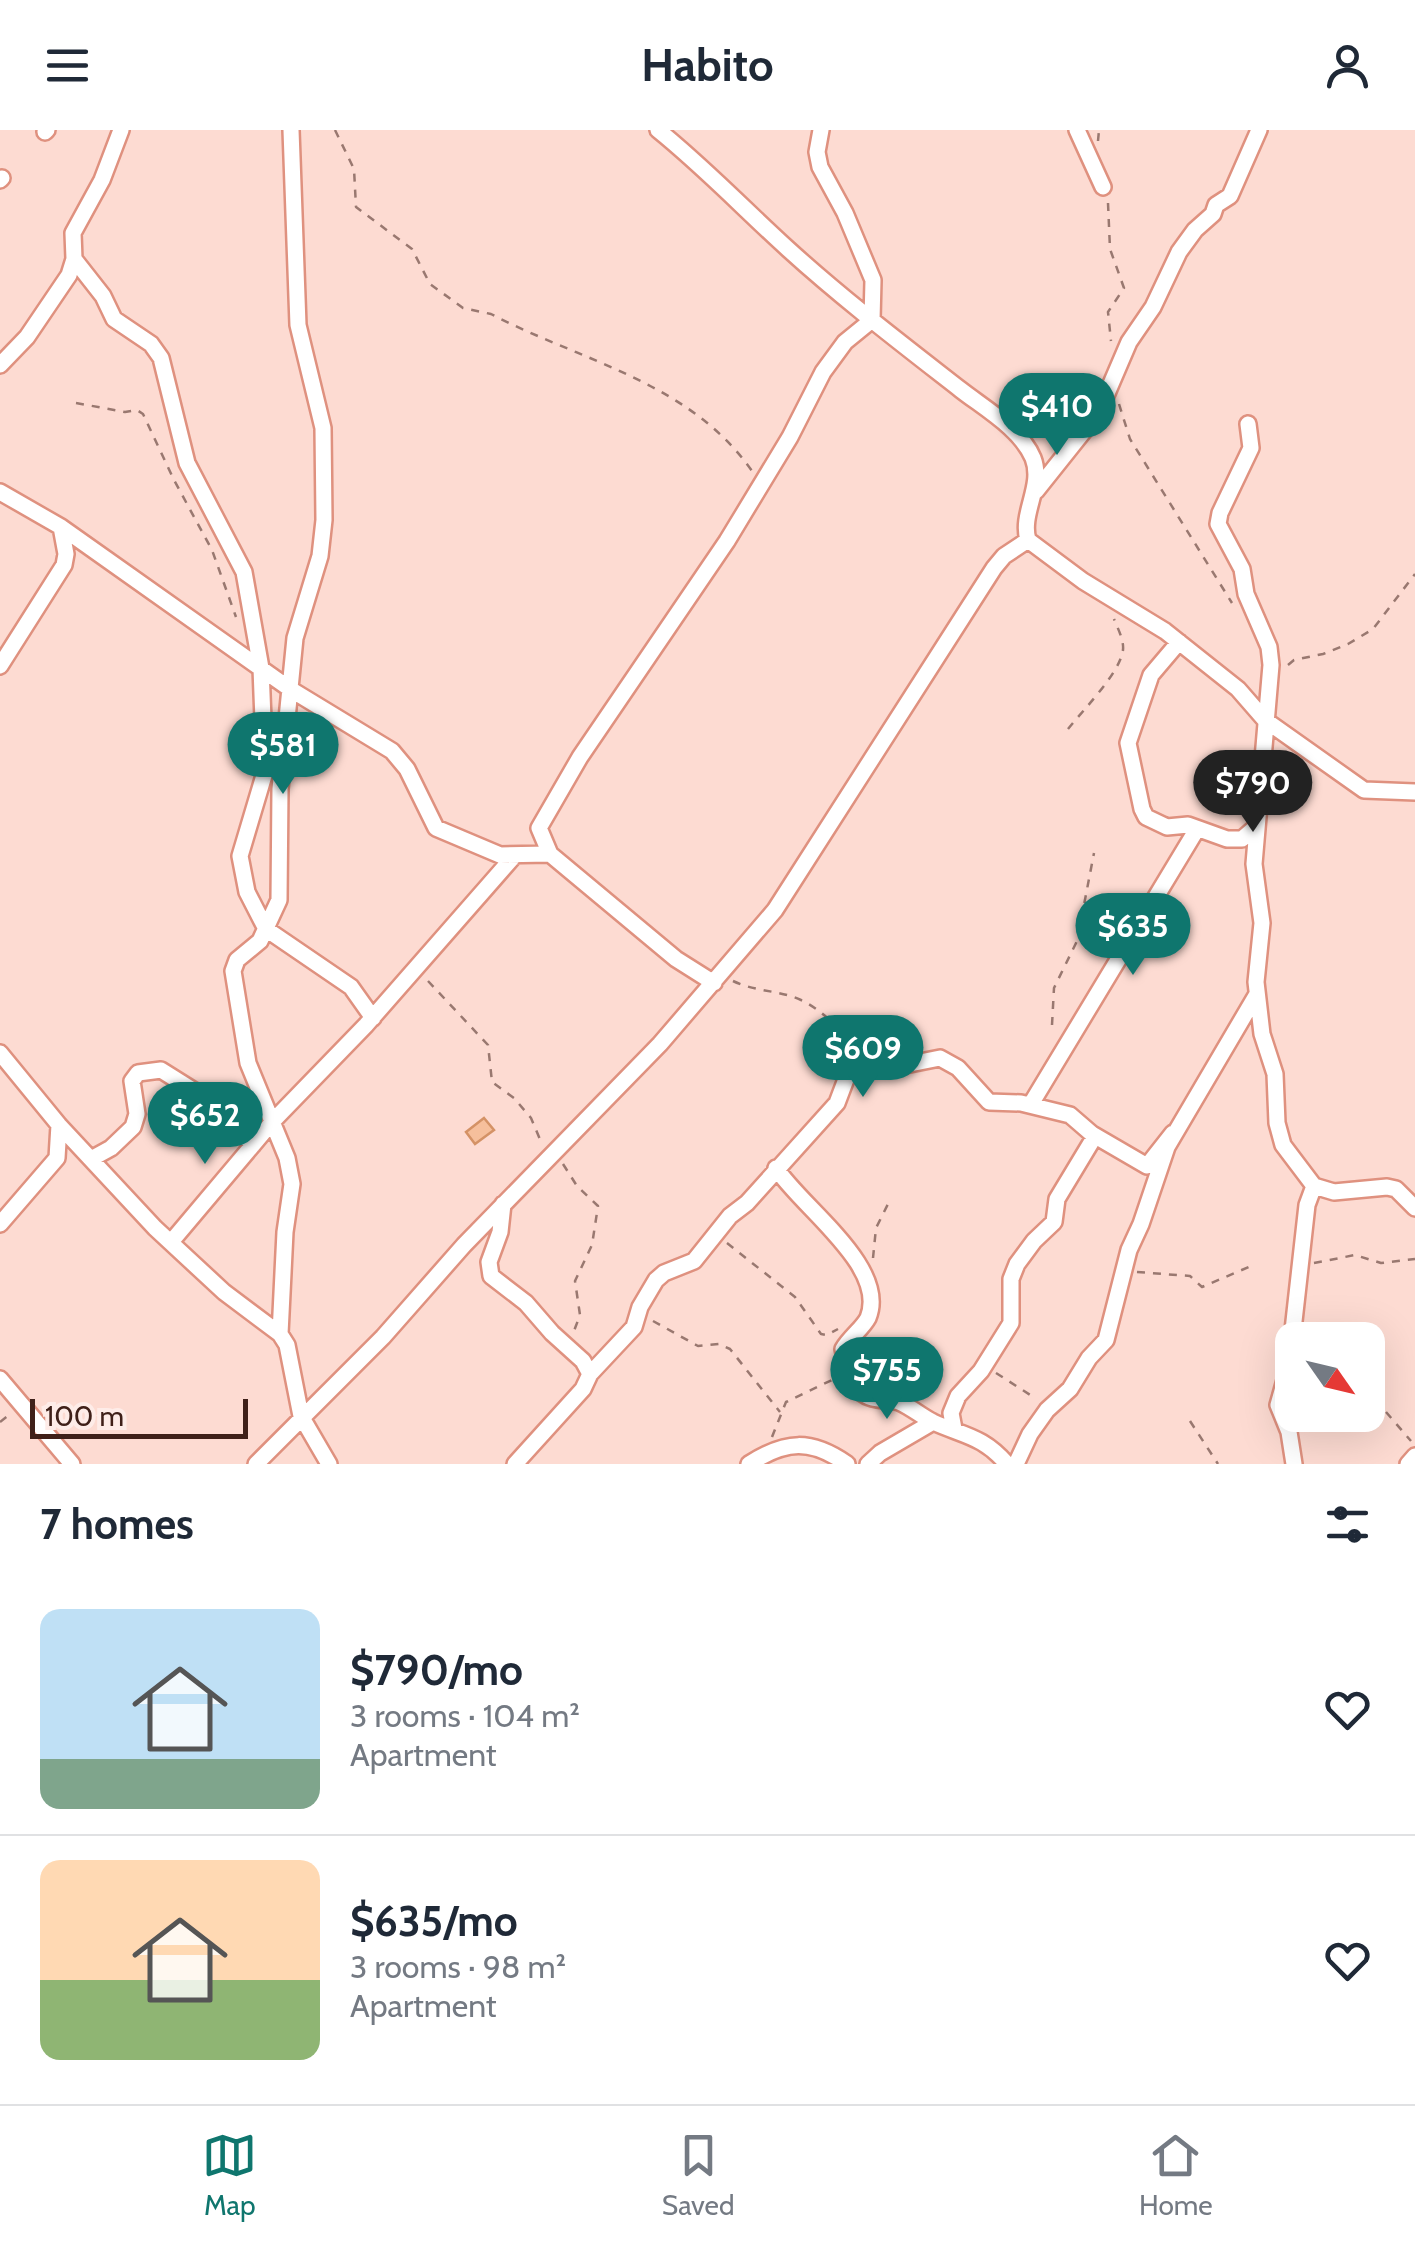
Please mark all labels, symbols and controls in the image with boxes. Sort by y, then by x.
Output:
icon: menu [40,38,95,93]
text: Habito [641,38,774,92]
icon: person [1320,38,1375,93]
pin: $410 [998,373,1116,458]
text: $410 [1021,386,1093,425]
pin: $581 [224,712,342,797]
text: $581 [250,725,316,764]
pin: $790 [1194,750,1312,835]
text: $790 [1215,763,1291,802]
pin: $635 [1074,893,1192,978]
text: $635 [1098,906,1168,945]
pin: $609 [804,1015,922,1100]
text: $609 [824,1028,902,1067]
pin: $652 [146,1082,264,1167]
text: $652 [170,1095,240,1134]
north arrow [1275,1322,1385,1432]
map controls [1275,1322,1385,1432]
pin: $755 [828,1337,946,1422]
text: $755 [852,1350,922,1389]
scale bar [30,1394,248,1438]
text: 100 m [45,1399,124,1433]
icon: filters [1320,1497,1375,1552]
text: 7 homes [40,1498,194,1550]
text: $790/mo [350,1644,523,1696]
icon: home [120,1649,240,1769]
icon: heart [1320,1682,1375,1737]
text: 3 rooms · 104 m² [350,1696,580,1735]
text: Apartment [350,1735,497,1774]
text: $635/mo [350,1895,518,1947]
icon: home [120,1900,240,2020]
icon: heart [1320,1933,1375,1988]
text: 3 rooms · 98 m² [350,1947,566,1986]
text: Apartment [350,1986,497,2025]
tab: Map [202,2128,257,2222]
tab: Saved [662,2128,735,2222]
tab: Home [1139,2128,1213,2222]

